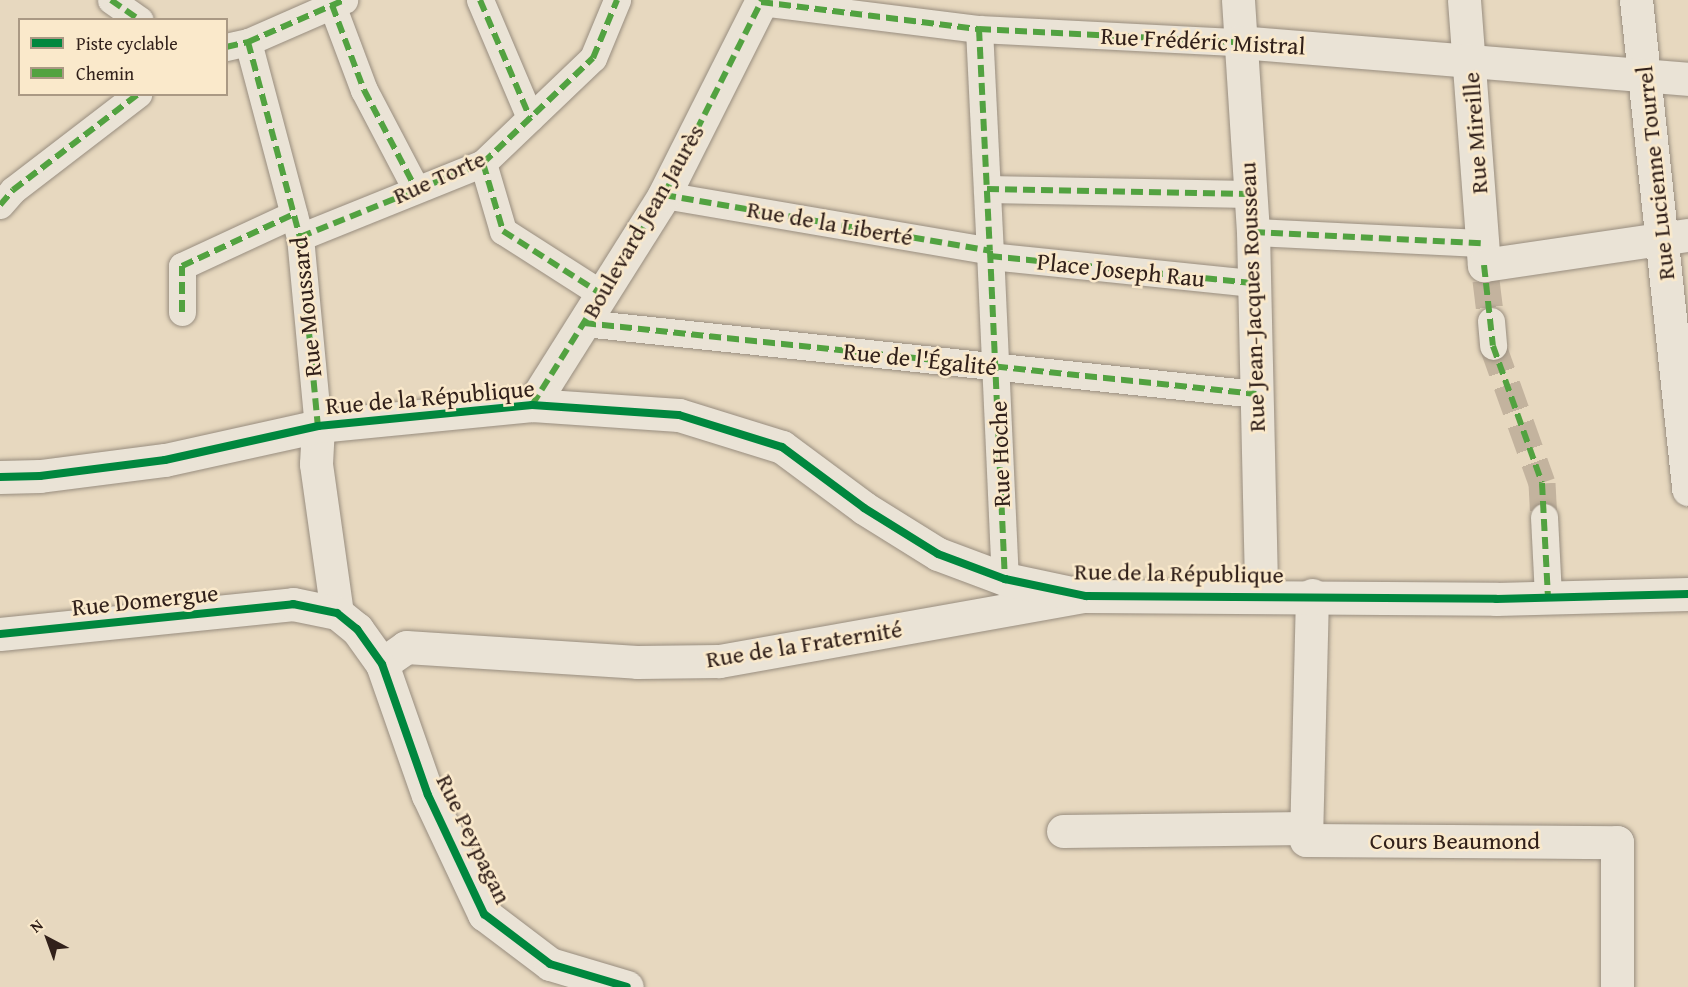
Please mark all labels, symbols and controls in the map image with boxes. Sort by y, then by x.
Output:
legend [18,18,228,96]
street label: Rue Frédéric Mistral [1100,21,1306,61]
text: Piste cyclable [76,30,178,57]
text: Chemin [76,60,134,87]
street label: Rue Lucienne Tourrel [1629,64,1681,282]
street label: Rue Mireille [1456,71,1494,195]
street label: Boulevard Jean Jaurès [576,119,710,323]
street label: Rue Torte [389,144,489,210]
street label: Rue Jean-Jacques Rousseau [1233,162,1271,432]
street label: Rue de la Liberté [745,194,915,252]
street label: Rue Moussard [284,235,328,379]
street label: Place Joseph Rau [1036,247,1206,293]
street label: Rue de l'Égalité [842,337,998,381]
street label: Rue de la République [324,374,536,420]
street label: Rue Hoche [984,400,1016,508]
street label: Rue de la République [1074,557,1284,589]
street label: Rue Domergue [70,578,220,622]
street label: Rue de la Fraternité [704,614,904,674]
street label: Rue Peypagan [430,770,518,908]
street label: Cours Beaumond [1370,827,1540,855]
north arrow [18,909,78,969]
text: N [24,913,48,938]

